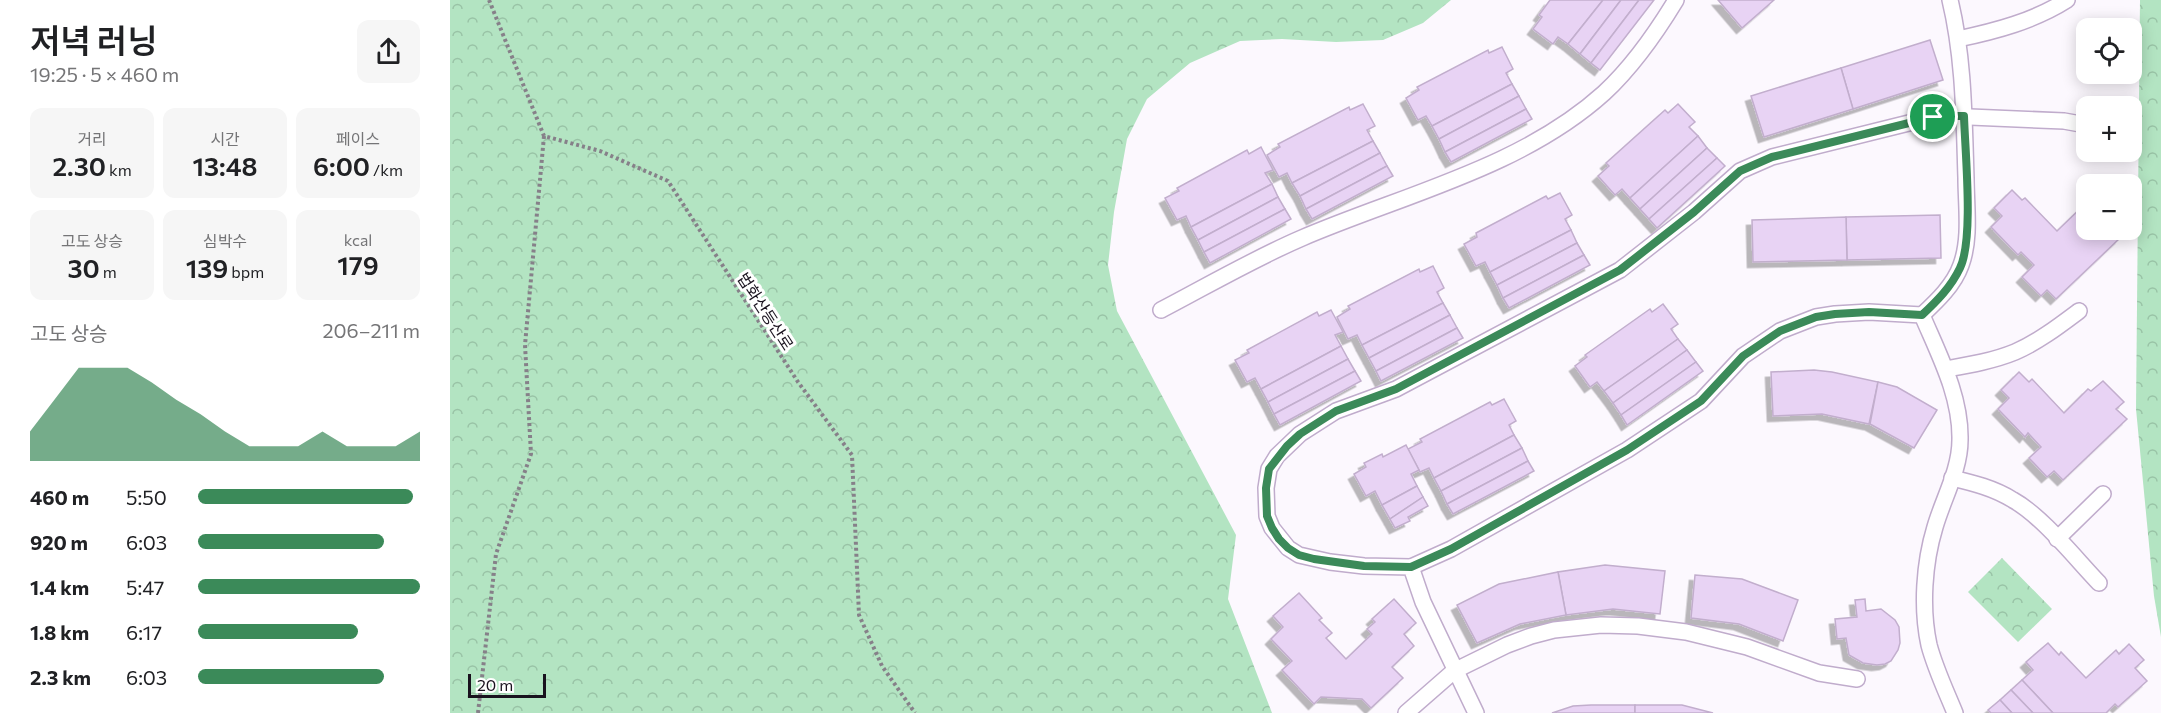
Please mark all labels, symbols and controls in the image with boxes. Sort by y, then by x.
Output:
map controls [2076,18,2142,240]
button: locate [2076,18,2142,84]
text: 저녁 러닝 [30,19,158,60]
button: share [357,20,420,83]
text: 19:25 · 5 × 460 m [30,62,179,86]
pin [1907,91,1958,142]
button: + [2076,96,2142,162]
icon: arrive [1916,100,1949,133]
text: 거리 [77,129,107,148]
text: 시간 [210,129,240,148]
text: 페이스 [336,129,380,148]
text: 2.30 [52,150,106,181]
text: 13:48 [192,150,258,181]
text: 6:00 [313,150,370,181]
text: km [106,160,132,179]
text: /km [370,160,403,179]
button: − [2076,174,2142,240]
text: kcal [344,230,372,249]
text: 고도 상승 [61,231,123,250]
text: 심박수 [203,231,247,250]
text: 179 [337,249,379,280]
text: 30 [67,252,100,283]
text: 139 [186,252,228,283]
text: m [100,262,117,281]
text: bpm [228,262,264,281]
street label: 법화산등산로 [734,269,798,353]
text: 206–211 m [323,318,420,342]
text: 고도 상승 [30,321,107,345]
text: 460 m [30,485,89,509]
text: 5:50 [126,485,167,509]
text: 920 m [30,530,88,554]
text: 6:03 [126,530,167,554]
text: 1.4 km [30,575,89,599]
text: 5:47 [126,575,164,599]
text: 1.8 km [30,620,89,644]
text: 6:17 [126,620,162,644]
text: 2.3 km [30,665,91,689]
text: 6:03 [126,665,167,689]
scale bar [468,671,546,698]
text: 20 m [477,675,513,694]

